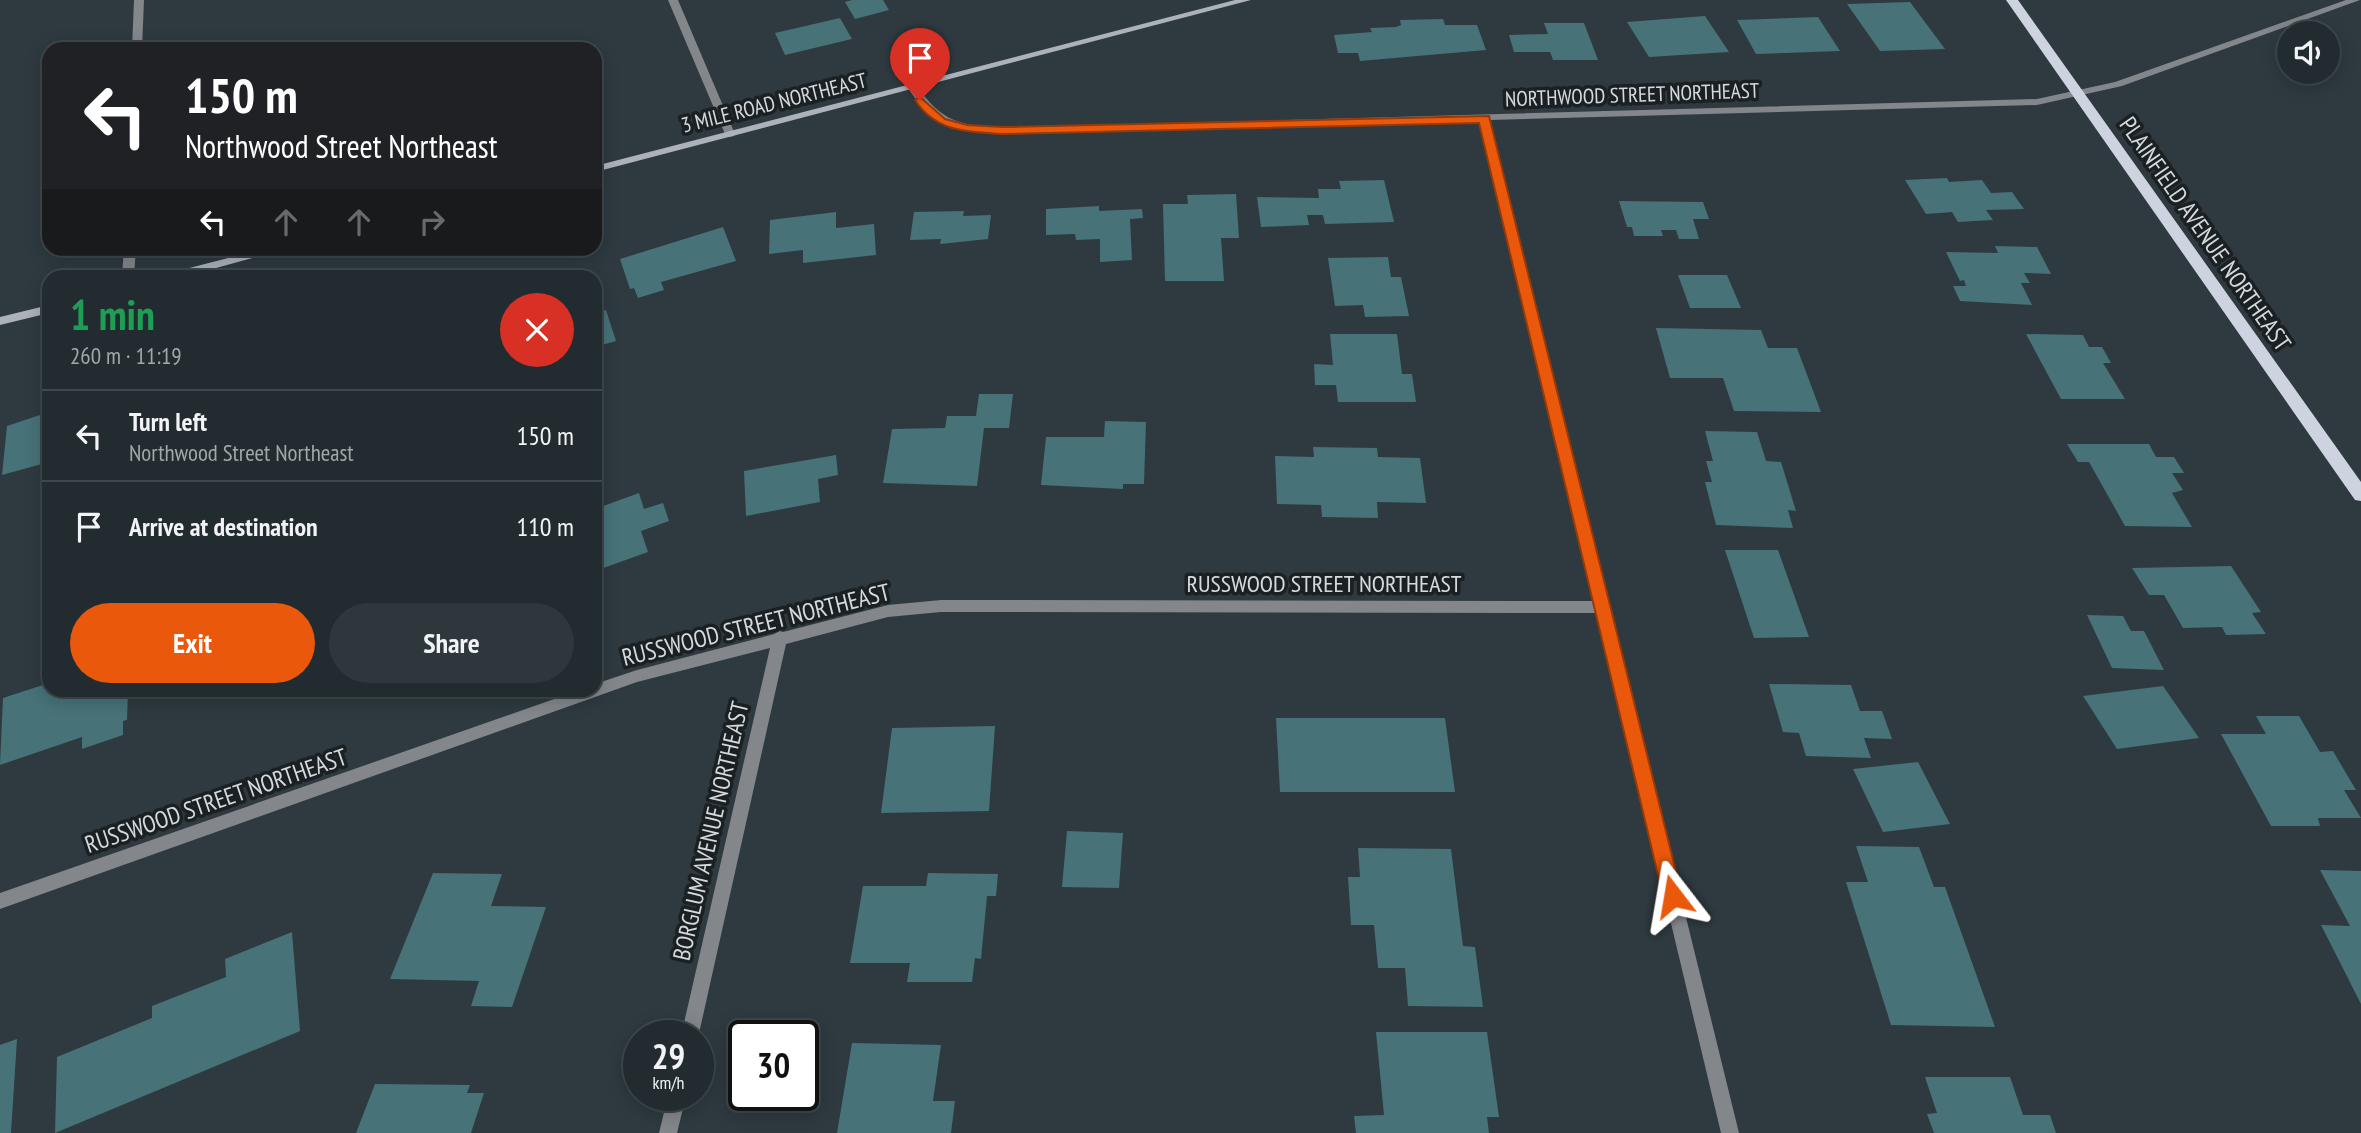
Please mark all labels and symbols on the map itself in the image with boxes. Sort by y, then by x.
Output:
pin [890,28,950,100]
street label: 3 MILE ROAD NORTHEAST [678,66,870,139]
street label: NORTHWOOD STREET NORTHEAST [1504,77,1760,112]
street label: PLAINFIELD AVENUE NORTHEAST [2113,111,2298,357]
street label: RUSSWOOD STREET NORTHEAST [1186,568,1462,599]
street label: RUSSWOOD STREET NORTHEAST [619,576,893,673]
street label: BORGLUM AVENUE NORTHEAST [666,698,755,963]
street label: RUSSWOOD STREET NORTHEAST [81,741,351,860]
position arrow [1636,859,1710,933]
speed limit sign: 30 [728,1020,819,1111]

